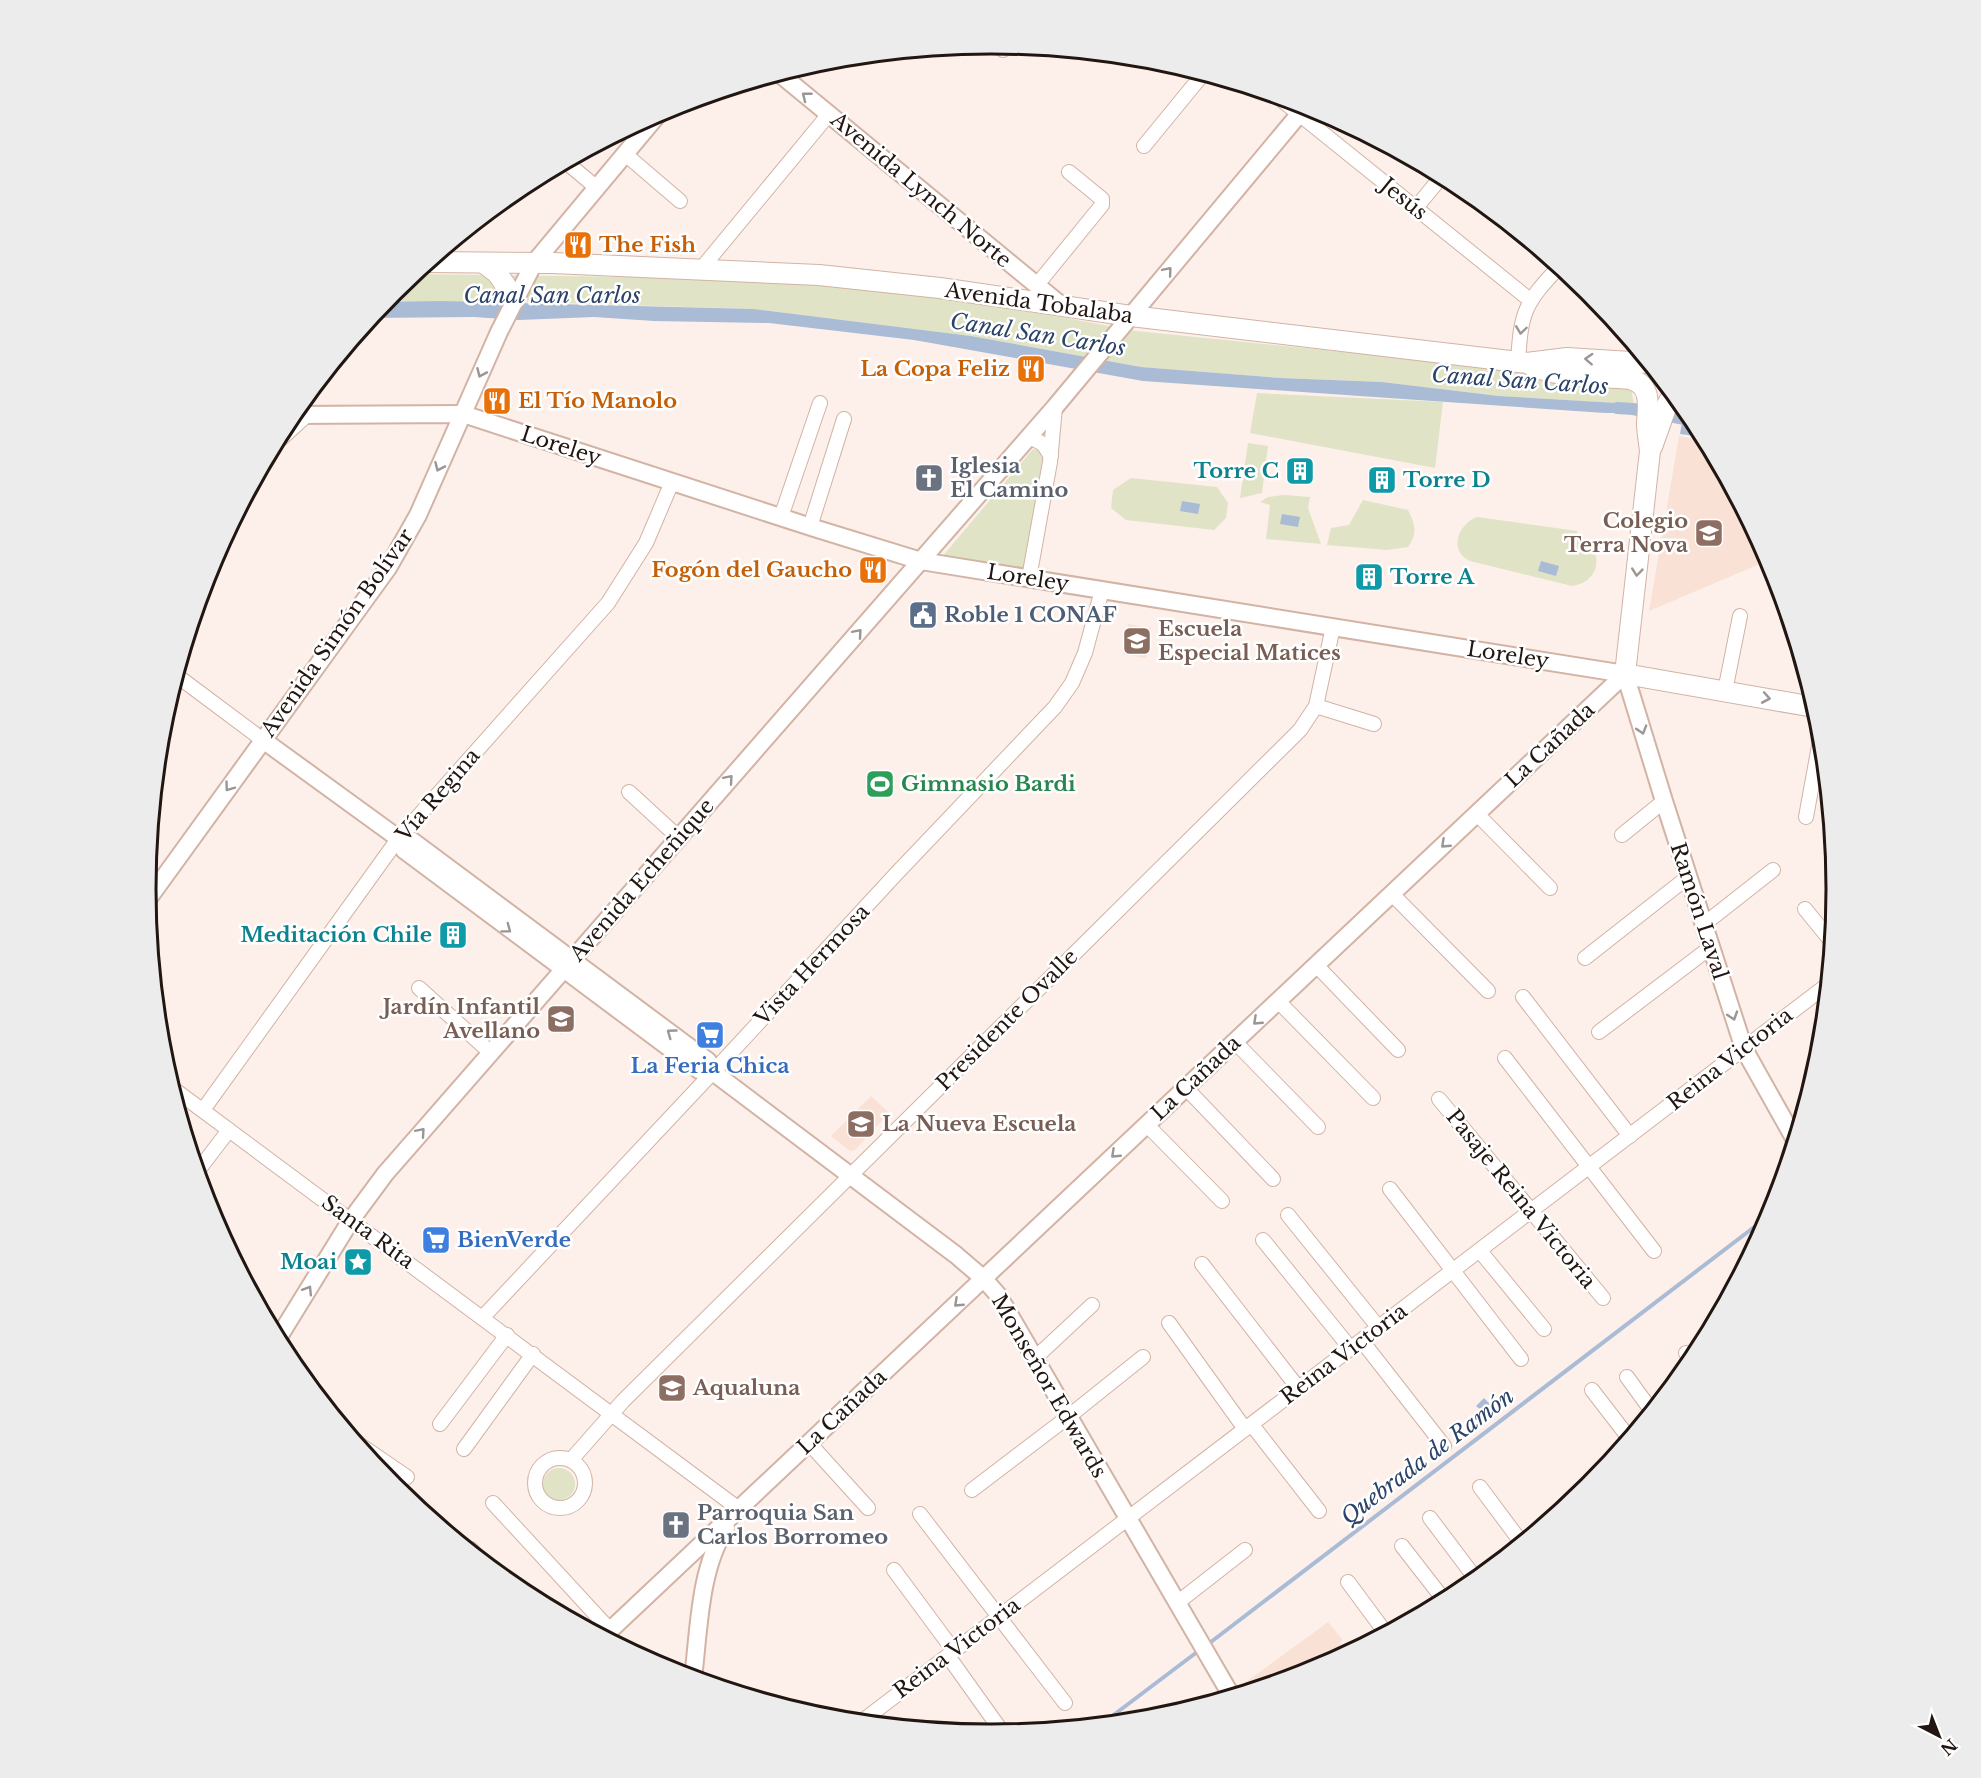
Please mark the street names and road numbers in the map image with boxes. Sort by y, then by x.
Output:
street label: Avenida Lynch Norte [825,106,1017,273]
street label: Jesús [1373,170,1433,226]
street label: Avenida Tobalaba [942,277,1135,329]
street label: Loreley [518,421,605,471]
street label: Avenida Simón Bolívar [255,524,419,743]
street label: Loreley [985,559,1072,597]
street label: Loreley [1465,636,1552,674]
street label: La Cañada [1500,697,1600,793]
street label: Vía Regina [390,743,486,848]
street label: Avenida Echeñique [564,793,720,967]
street label: Ramón Laval [1665,839,1733,983]
street label: Vista Hermosa [748,899,875,1032]
street label: Presidente Ovalle [931,944,1083,1096]
street label: Reina Victoria [1662,1002,1798,1116]
street label: La Cañada [1146,1030,1246,1126]
street label: Pasaje Reina Victoria [1441,1104,1602,1294]
street label: Santa Rita [317,1190,420,1275]
street label: Monseñor Edwards [986,1289,1112,1483]
street label: Reina Victoria [1276,1298,1413,1410]
street label: La Cañada [792,1364,892,1460]
street label: Reina Victoria [889,1592,1026,1704]

